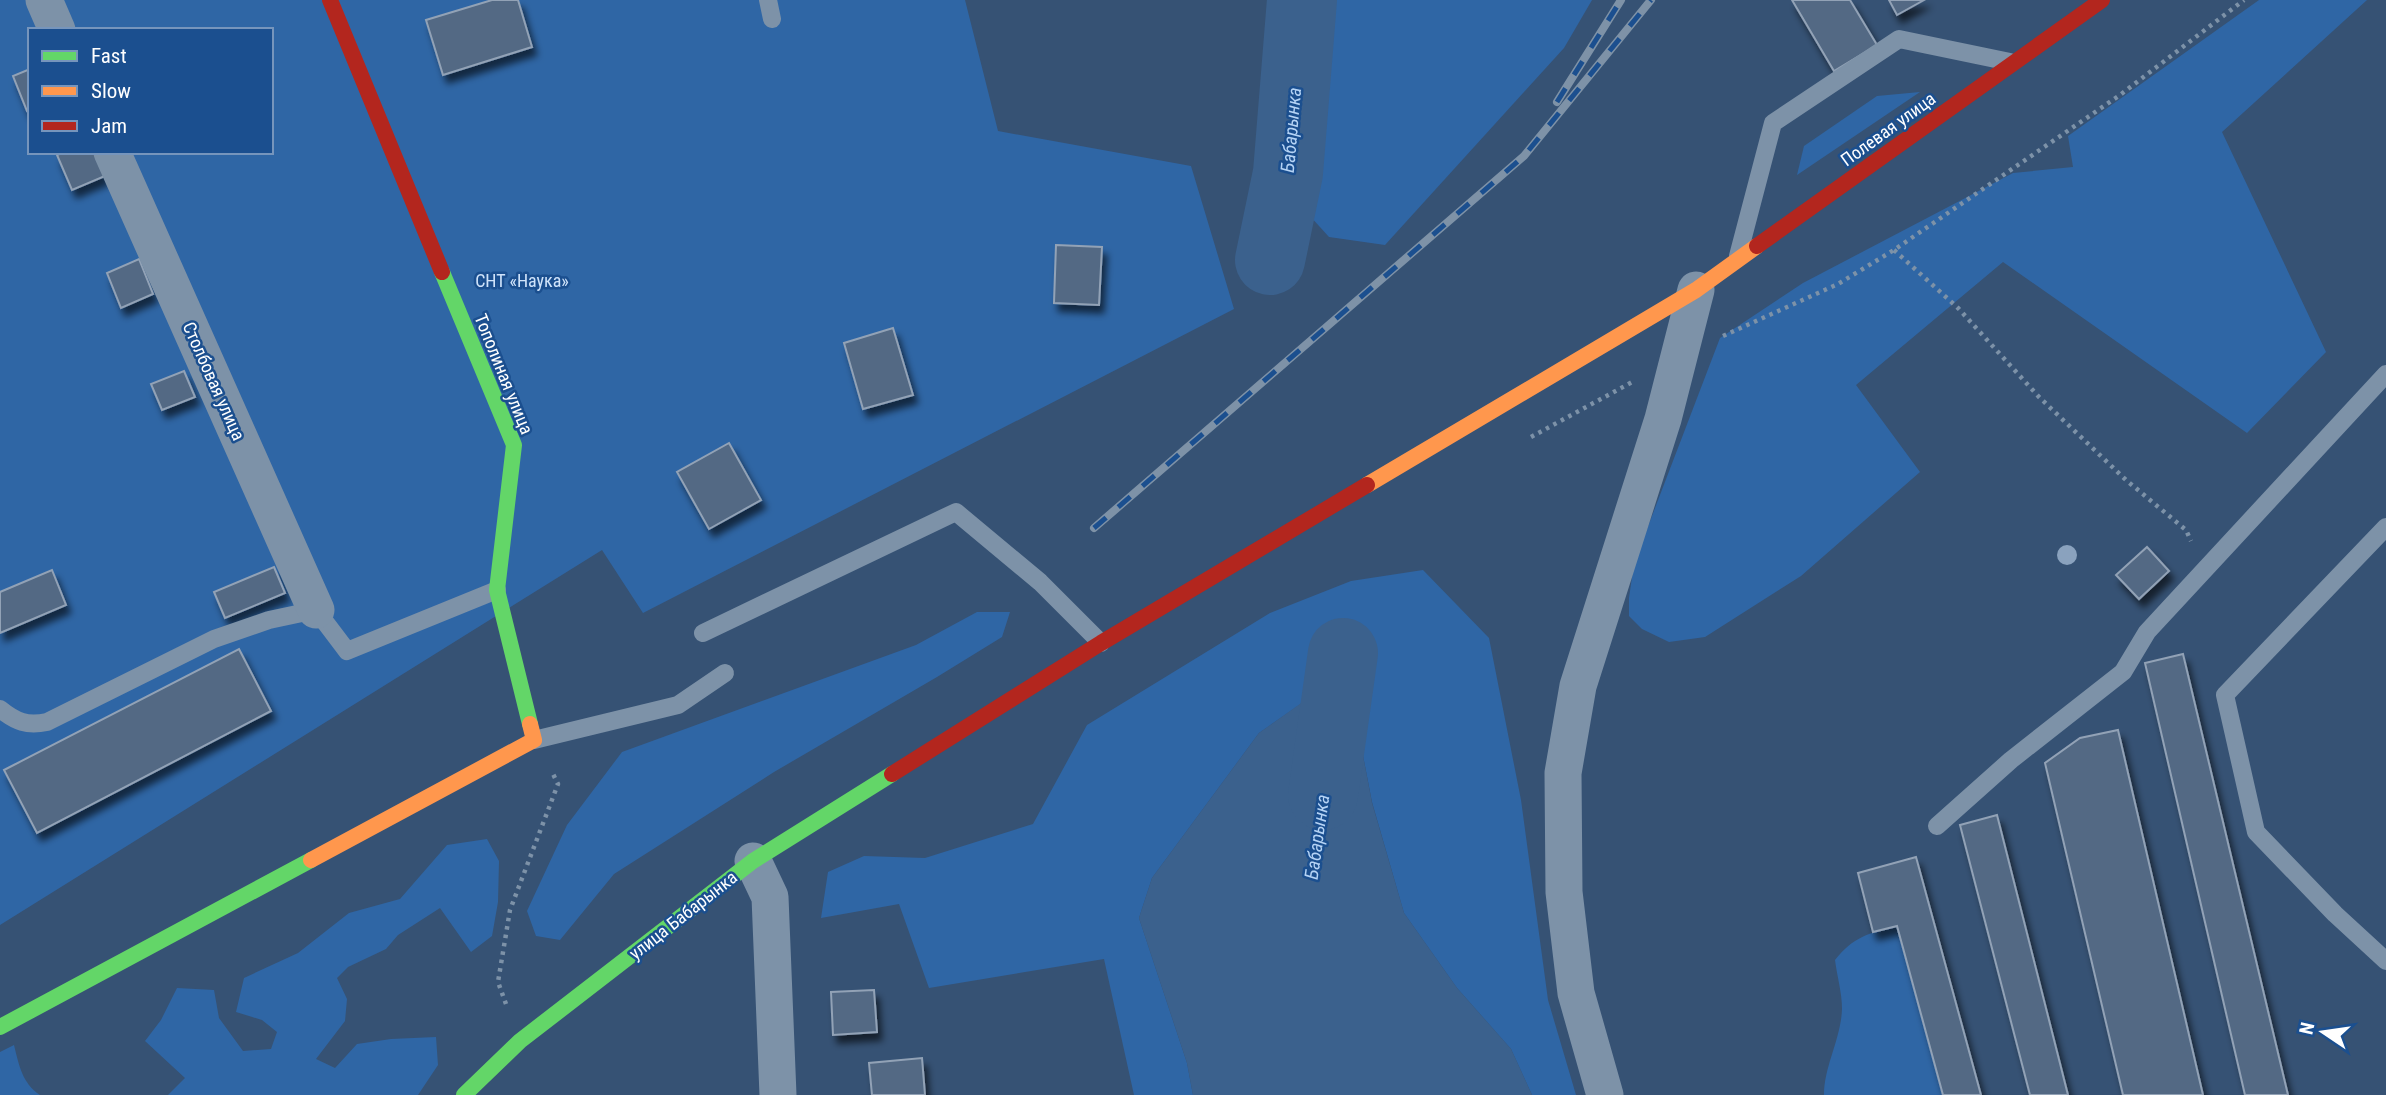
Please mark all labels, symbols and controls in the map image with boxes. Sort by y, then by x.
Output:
legend [28,28,273,154]
text: Fast [91,44,127,68]
text: Slow [91,79,131,103]
water label: Бабарынка [1276,86,1306,174]
street label: Полевая улица [1837,88,1939,170]
text: Jam [91,114,127,138]
park label: СНТ «Наука» [475,270,569,291]
street label: Тополиная улица [470,311,538,437]
street label: Столбовая улица [179,319,249,443]
water label: Бабарынка [1300,793,1334,881]
street label: улица Бабарынка [625,866,741,964]
north arrow [2288,997,2358,1067]
text: N [2294,1020,2319,1037]

